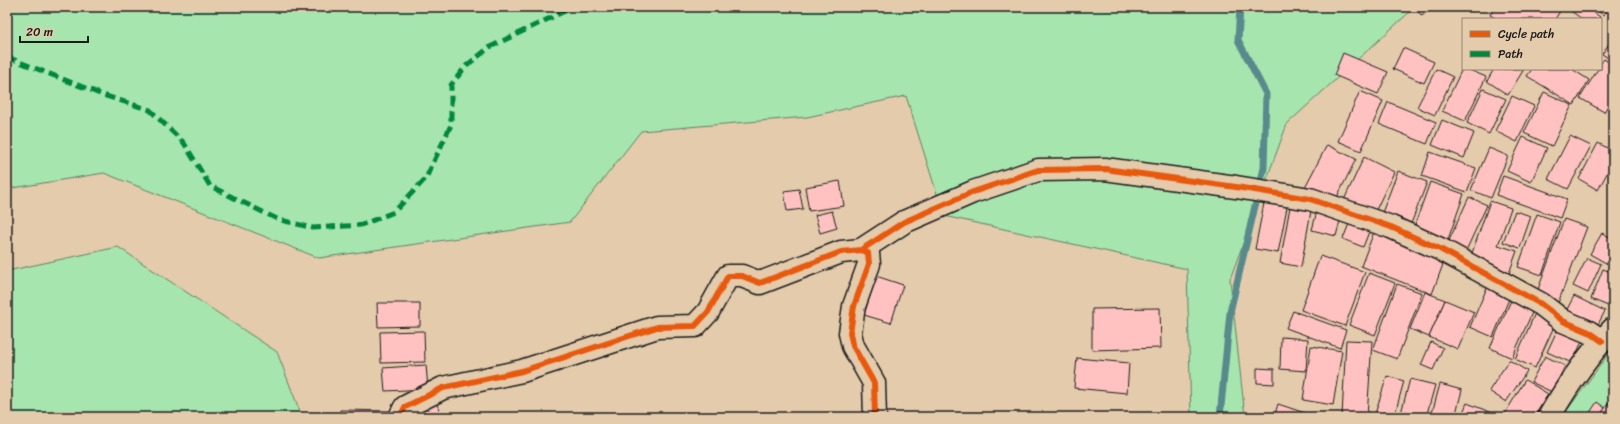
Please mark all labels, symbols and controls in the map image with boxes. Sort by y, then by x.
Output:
scale bar [20,18,88,44]
legend [1462,18,1602,70]
text: 20 m [26,21,53,43]
text: Cycle path [1498,23,1554,45]
text: Path [1498,43,1523,65]

